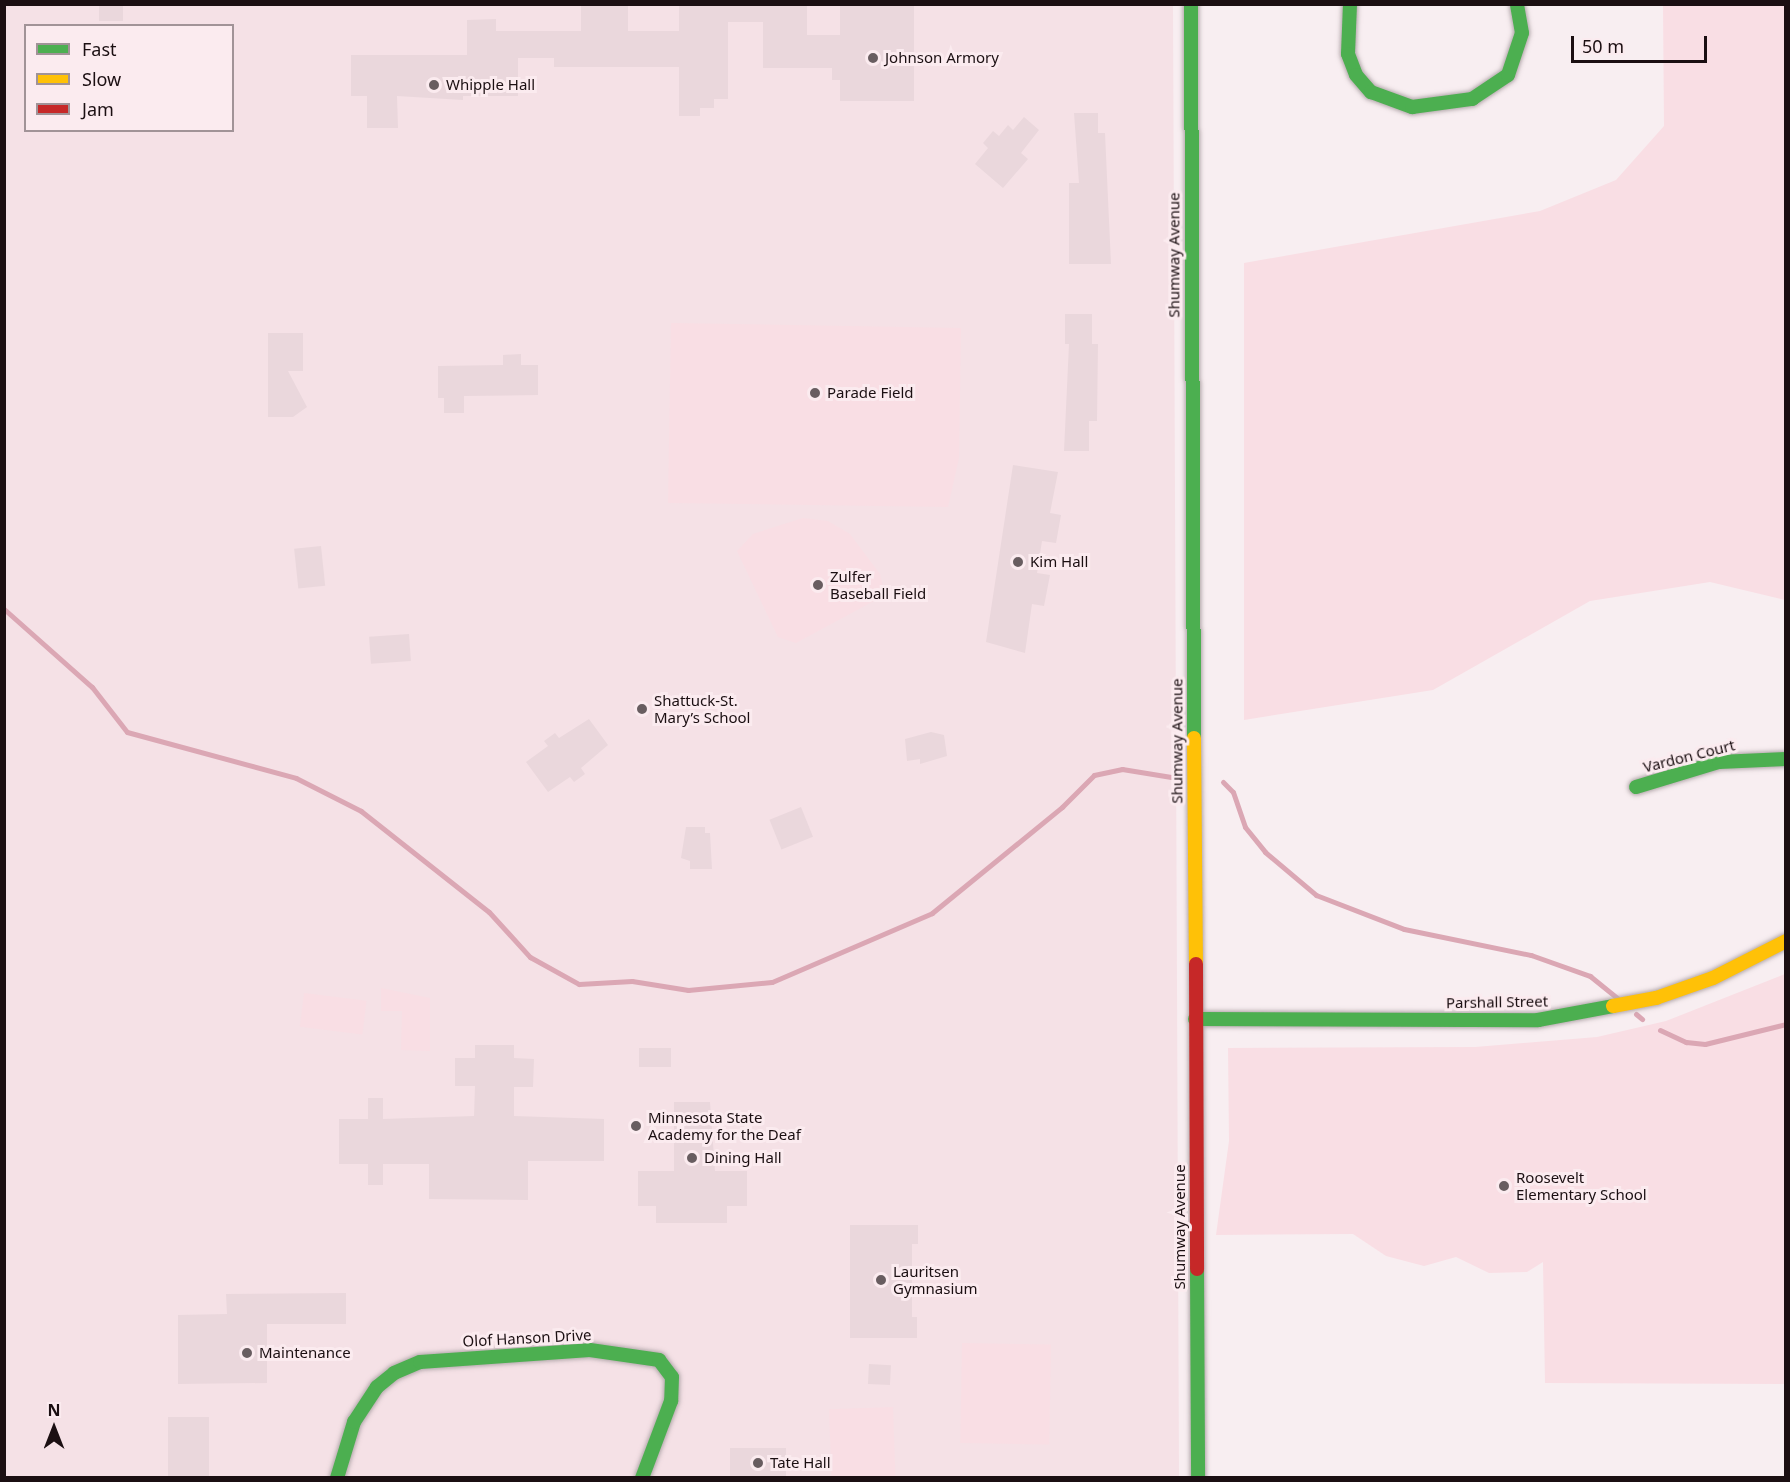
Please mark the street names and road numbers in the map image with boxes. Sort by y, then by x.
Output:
street label: Shumway Avenue [1165,192,1183,318]
street label: Shumway Avenue [1168,678,1186,804]
street label: Vardon Court [1641,736,1737,776]
street label: Parshall Street [1446,992,1548,1012]
street label: Shumway Avenue [1171,1164,1189,1290]
street label: Olof Hanson Drive [462,1326,592,1350]

